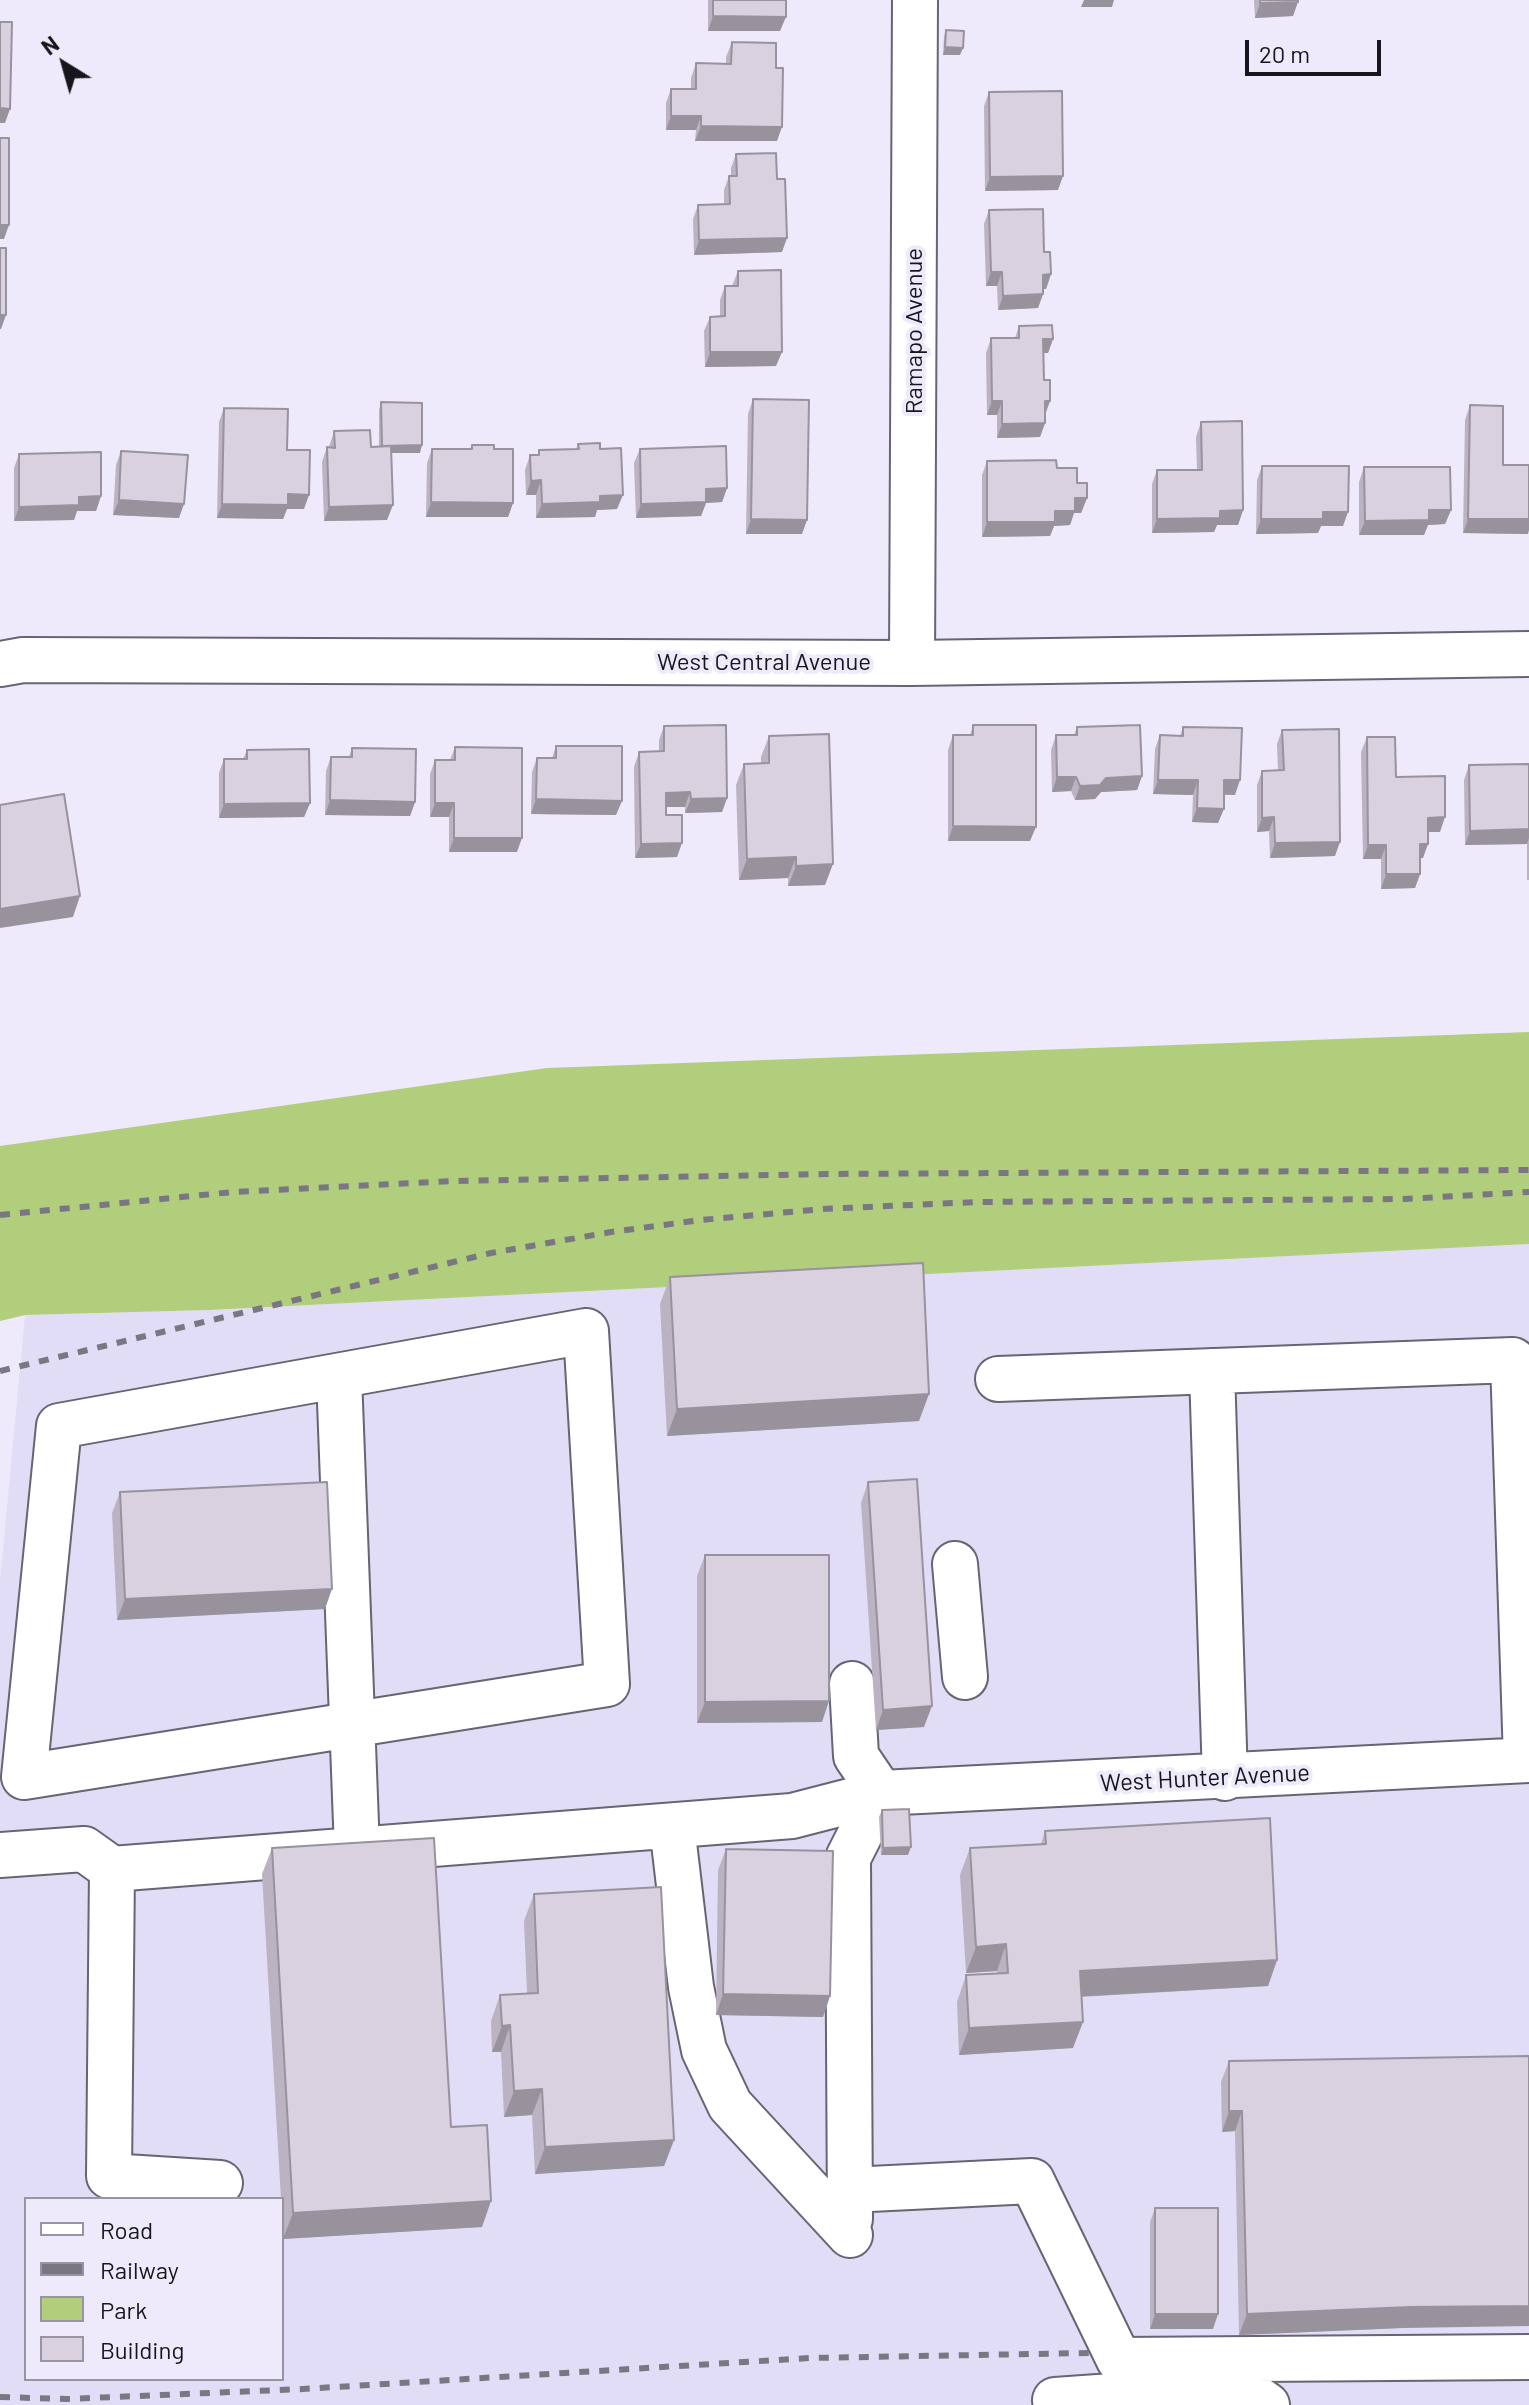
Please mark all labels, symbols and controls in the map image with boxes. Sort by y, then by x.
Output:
north arrow [24,24,104,104]
scale bar [1249,24,1385,74]
text: N [36,30,63,60]
text: 20 m [1259,39,1310,68]
street label: Ramapo Avenue [900,248,928,414]
street label: West Central Avenue [657,648,871,676]
street label: West Hunter Avenue [1099,1758,1311,1798]
legend [24,2197,284,2381]
text: Road [100,2215,153,2244]
text: Railway [100,2255,179,2284]
text: Park [100,2295,147,2324]
text: Building [100,2335,184,2364]

